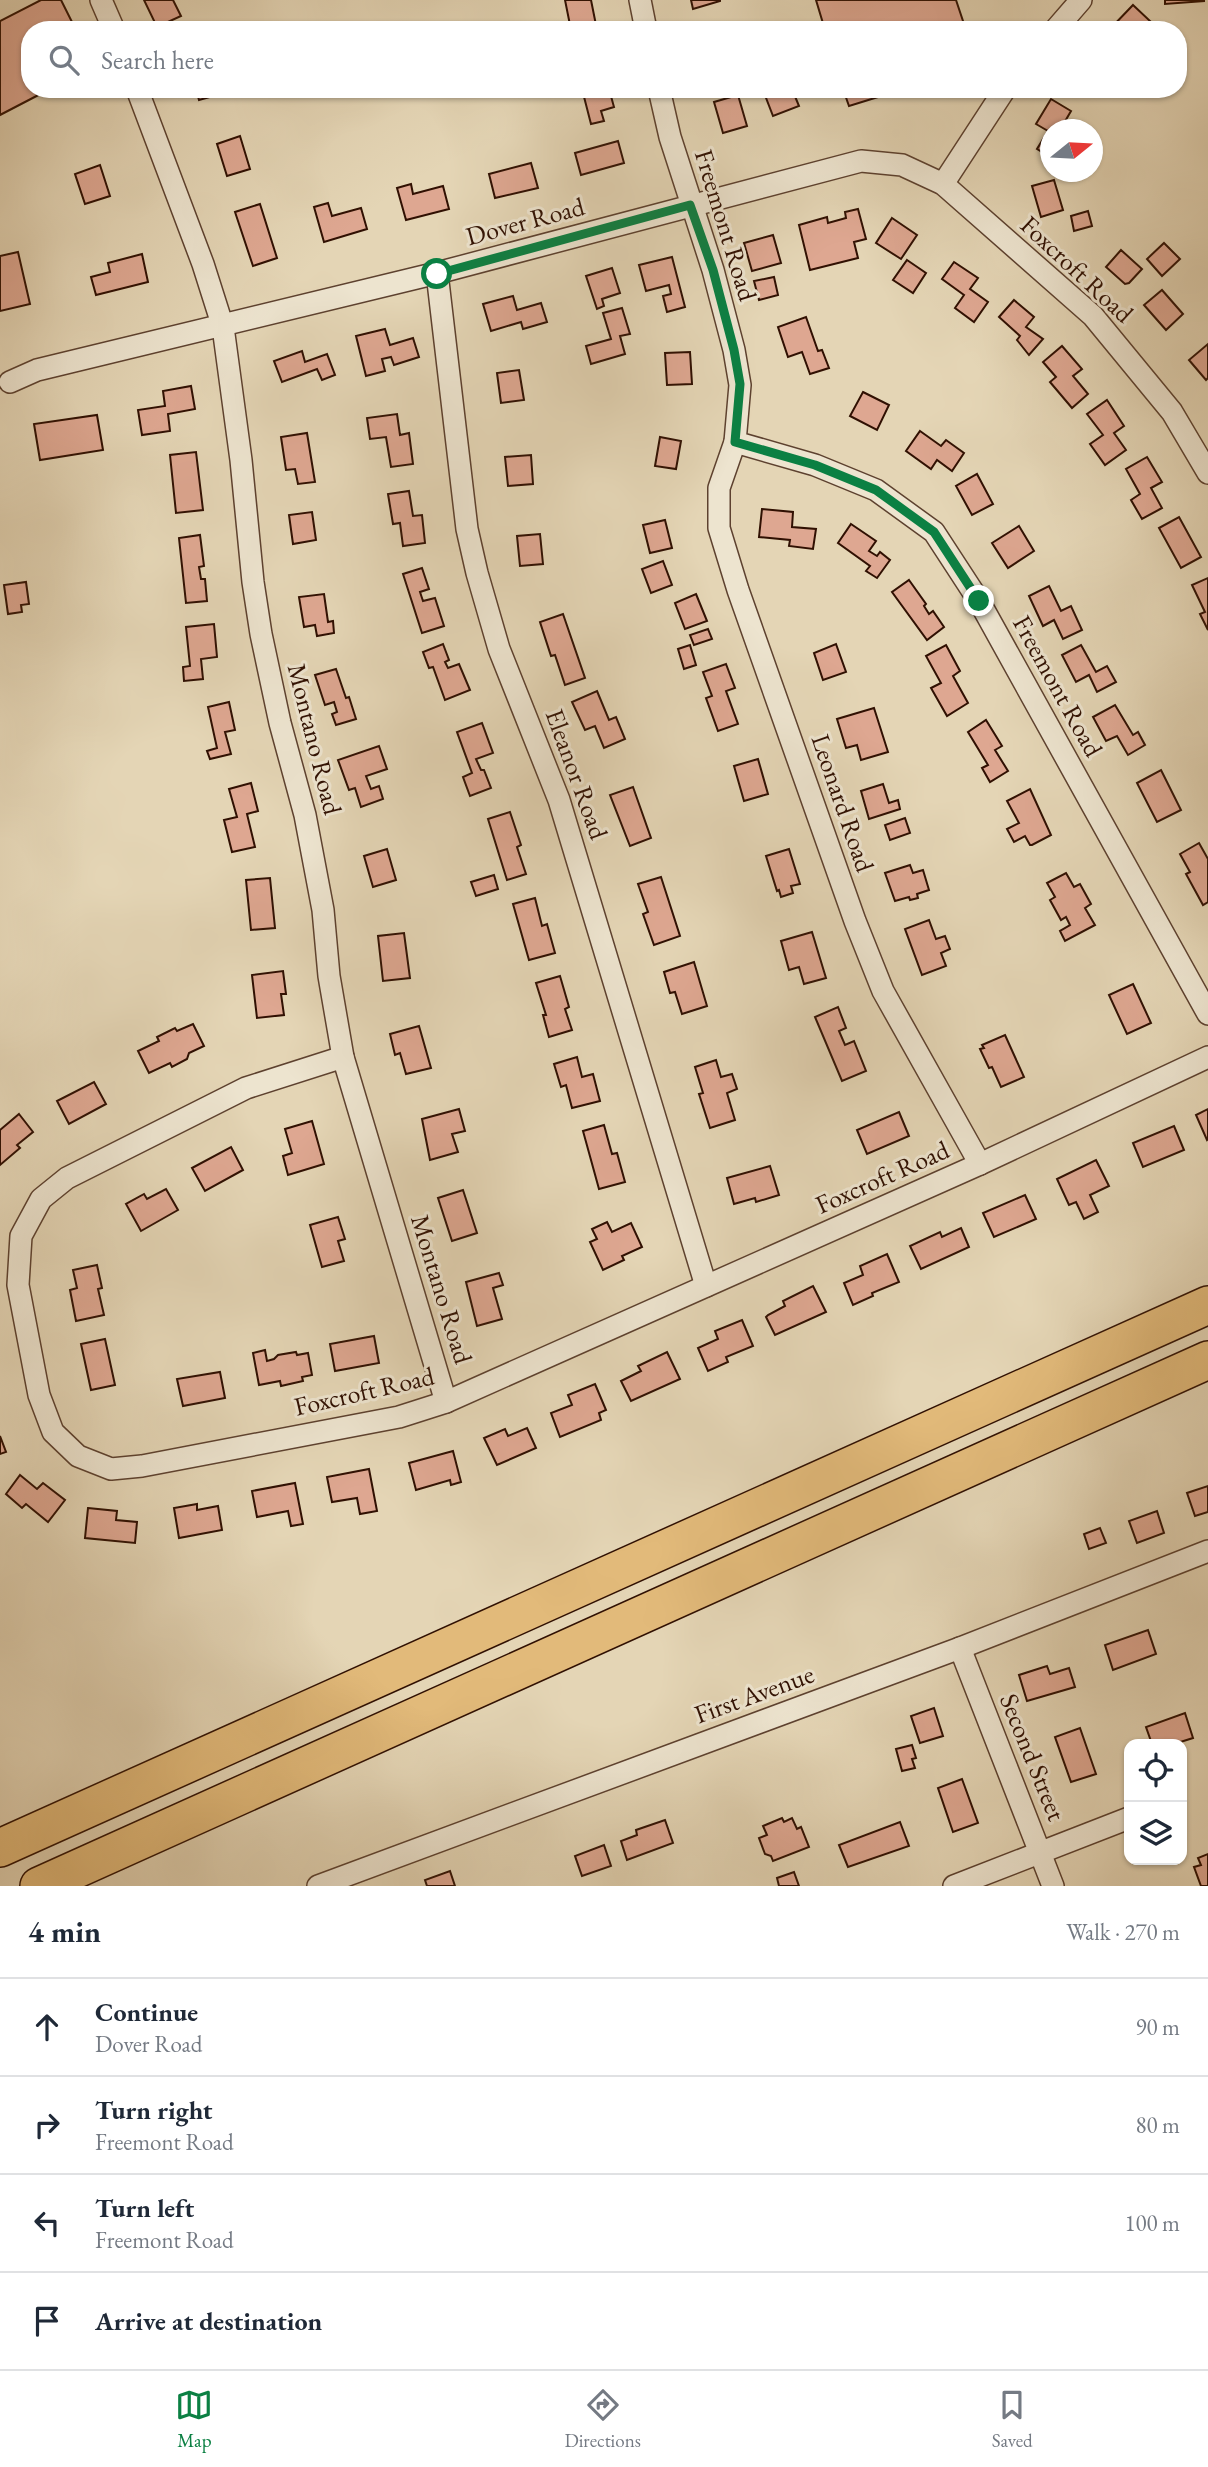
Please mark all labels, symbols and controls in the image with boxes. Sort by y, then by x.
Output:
search box [21,21,1187,98]
icon: search [45,41,83,79]
text: Search here [101,43,214,77]
north arrow [1040,119,1103,182]
street label: Freemont Road [687,145,765,306]
street label: Dover Road [462,189,589,253]
street label: Foxcroft Road [1013,208,1141,331]
route start [421,258,452,289]
route end [963,585,994,616]
street label: Freemont Road [1005,609,1111,763]
street label: Montano Road [280,660,350,819]
street label: Eleanor Road [538,704,617,845]
street label: Leonard Road [804,730,883,877]
street label: Foxcroft Road [810,1132,955,1222]
street label: Montano Road [403,1210,481,1369]
street label: Foxcroft Road [291,1358,438,1424]
street label: First Avenue [690,1657,818,1731]
street label: Second Street [992,1688,1074,1826]
map controls [1124,1739,1187,1865]
button: locate [1124,1739,1187,1802]
button: layers [1124,1802,1187,1865]
text: 4 min [28,1912,101,1951]
text: Walk · 270 m [1066,1917,1180,1947]
text: Continue [95,1995,198,2029]
icon: ahead [28,2008,66,2046]
text: 90 m [1135,2012,1180,2042]
text: Dover Road [95,2029,202,2059]
text: Turn right [95,2093,213,2127]
icon: right [28,2106,66,2144]
text: 80 m [1135,2110,1180,2140]
text: Freemont Road [95,2127,234,2157]
text: Turn left [95,2191,194,2225]
icon: left [28,2204,66,2242]
text: 100 m [1124,2208,1180,2238]
text: Freemont Road [95,2225,234,2255]
icon: arrive [28,2302,66,2340]
text: Arrive at destination [95,2304,322,2338]
tab: Map [175,2386,213,2453]
tab: Directions [564,2386,641,2453]
tab: Saved [992,2386,1033,2453]

